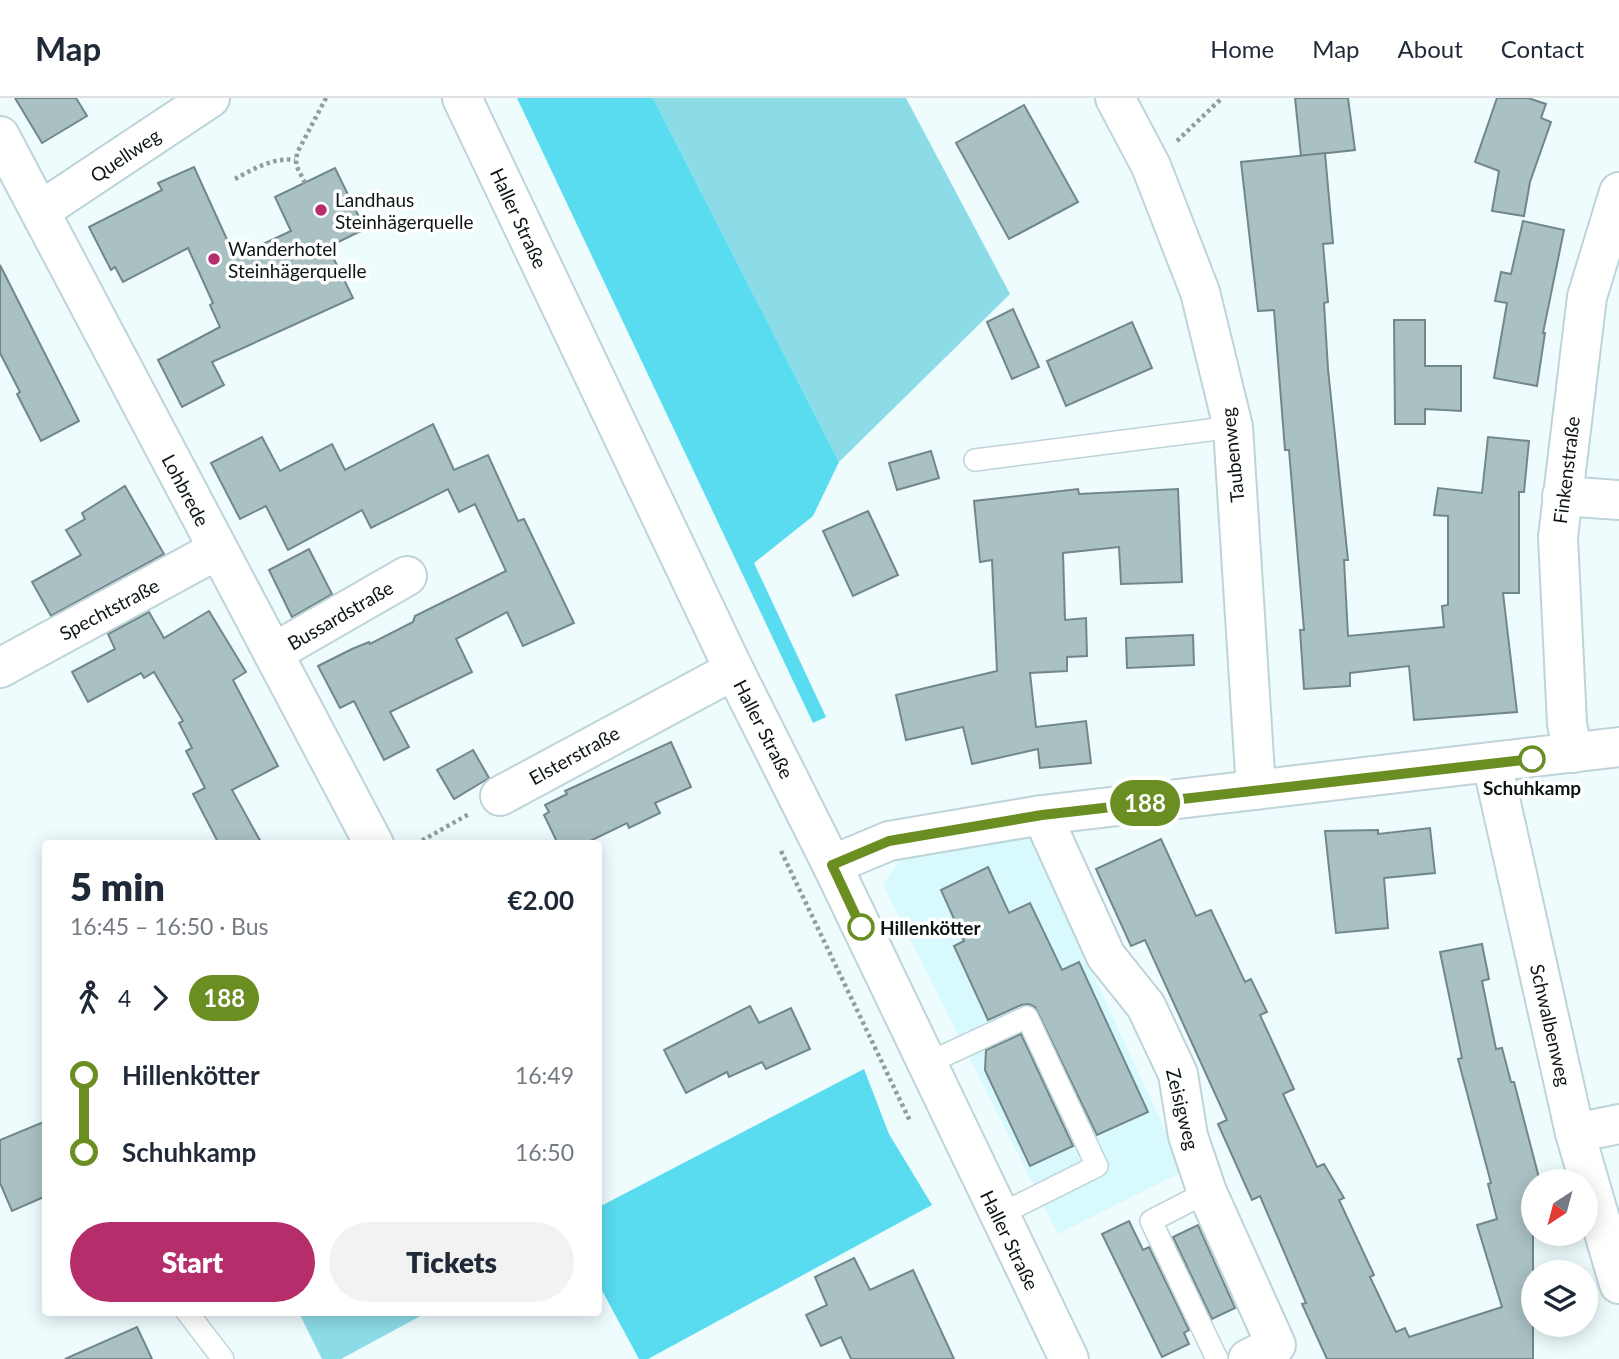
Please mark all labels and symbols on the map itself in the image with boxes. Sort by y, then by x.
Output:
street label: Quellweg [86,123,164,187]
street label: Haller Straße [486,164,552,272]
place label: Landhaus Steinhägerquelle [335,188,473,233]
marker: Landhaus Steinhägerquelle [313,202,329,218]
place label: Wanderhotel Steinhägerquelle [228,237,366,282]
marker: Wanderhotel Steinhägerquelle [206,251,222,267]
street label: Taubenweg [1216,406,1248,503]
street label: Finkenstraße [1548,415,1584,525]
street label: Lohbrede [157,450,215,530]
street label: Spechtstraße [55,573,163,645]
street label: Bussardstraße [283,576,397,654]
street label: Haller Straße [729,676,799,782]
street label: Elsterstraße [525,721,623,789]
marker: Schuhkamp [1519,746,1545,772]
place label: Schuhkamp [1483,776,1581,799]
line badge: 188 [1105,780,1185,826]
marker: Hillenkötter [848,914,874,940]
place label: Hillenkötter [880,916,981,939]
street label: Schwalbenweg [1526,962,1576,1088]
street label: Zeisigweg [1162,1066,1204,1152]
north arrow [1521,1169,1598,1246]
street label: Haller Straße [976,1186,1044,1294]

